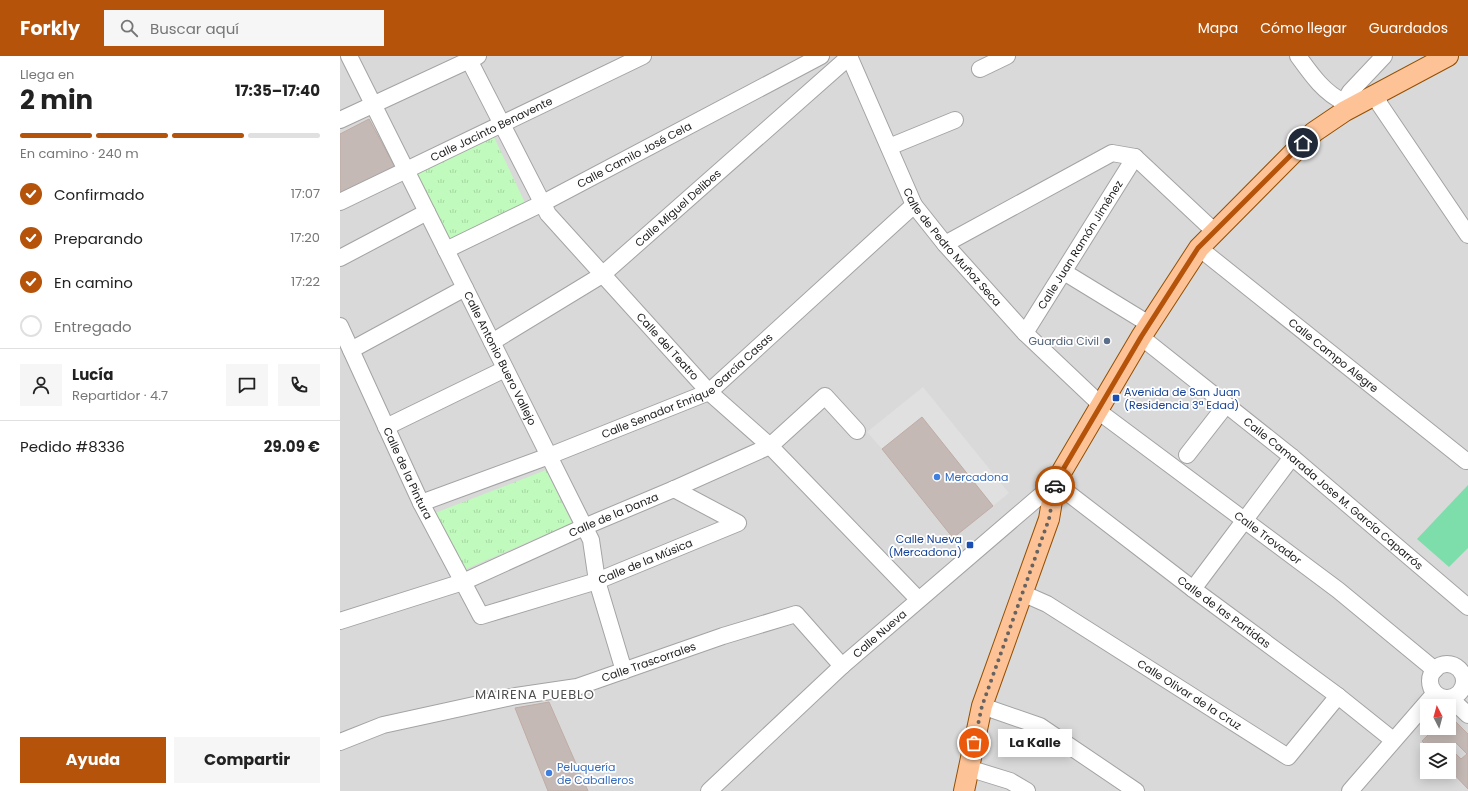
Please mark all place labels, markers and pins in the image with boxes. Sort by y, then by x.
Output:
pin [1286,126,1320,160]
place label: Guardia Civil [1029,333,1099,349]
marker: Guardia Civil [1102,336,1112,346]
place label: Avenida de San Juan (Residencia 3ª Edad) [1124,384,1240,413]
marker: Avenida de San Juan (Residencia 3ª Edad) [1111,393,1121,403]
place label: Mercadona [945,469,1008,485]
marker: Mercadona [932,472,942,482]
place label: Calle Nueva (Mercadona) [889,531,962,560]
marker: Calle Nueva (Mercadona) [965,540,975,550]
pin [957,726,991,760]
callout: La Kalle [998,729,1072,757]
place label: Peluquería de Caballeros [557,759,634,788]
marker: Peluquería de Caballeros [544,768,554,778]

